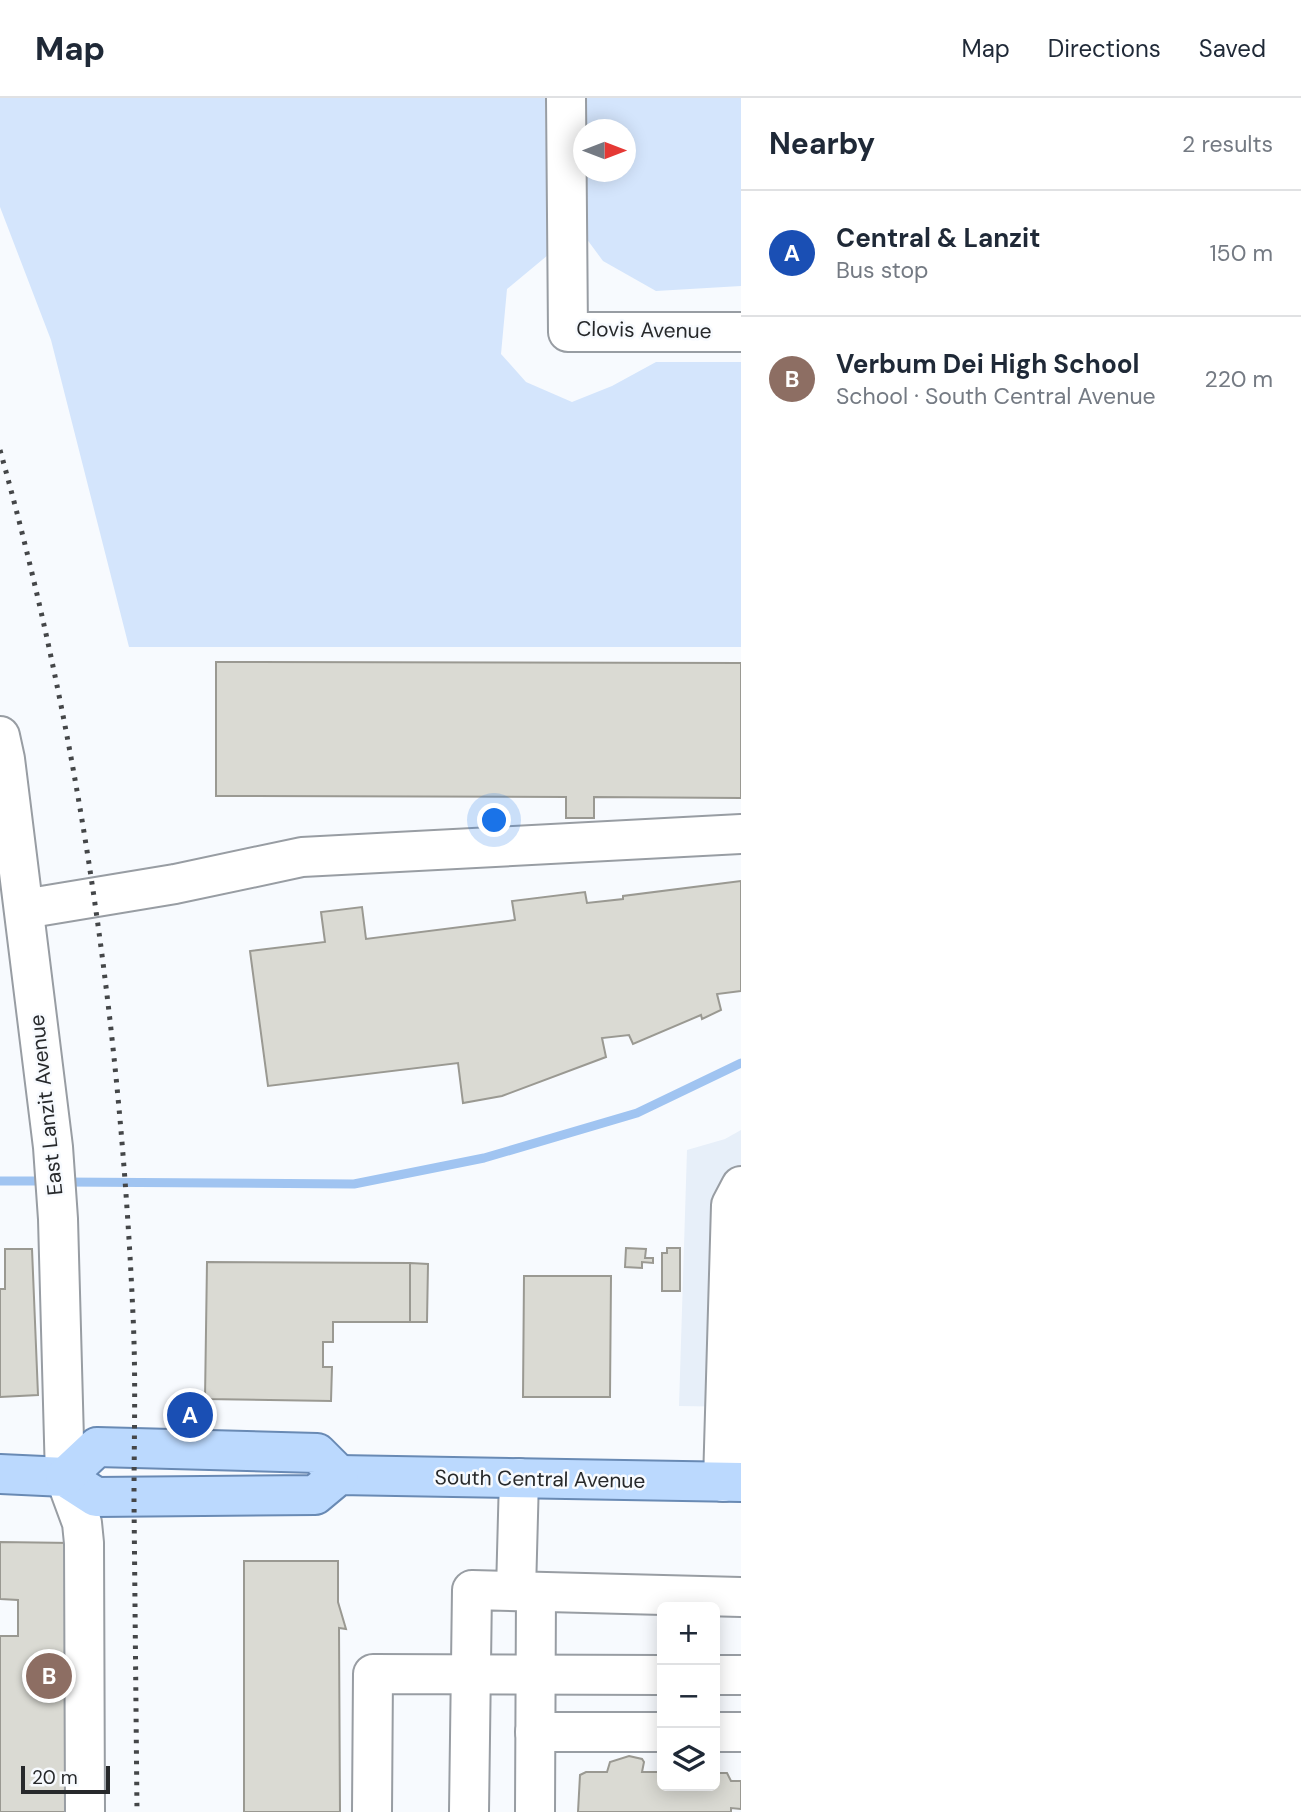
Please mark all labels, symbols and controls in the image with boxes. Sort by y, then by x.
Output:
text: Map [35,27,105,70]
text: Map [962,33,1010,64]
text: Directions [1048,33,1161,64]
text: Saved [1199,33,1266,64]
north arrow [573,119,636,182]
text: Nearby [769,124,875,163]
text: 2 results [1182,129,1273,159]
text: Central & Lanzit [836,221,1040,255]
text: A [784,238,800,268]
text: 150 m [1209,238,1273,268]
text: Bus stop [836,255,928,285]
street label: Clovis Avenue [576,315,712,345]
text: Verbum Dei High School [836,347,1140,381]
text: B [785,364,799,394]
text: 220 m [1204,364,1273,394]
text: School · South Central Avenue [836,381,1156,411]
your location [477,803,511,837]
street label: East Lanzit Avenue [23,1013,69,1197]
pin: A [167,1389,213,1441]
street label: South Central Avenue [434,1463,646,1495]
map controls [657,1602,720,1791]
button: + [657,1602,720,1665]
pin: B [26,1650,72,1702]
button: − [657,1665,720,1728]
button: layers [657,1728,720,1791]
scale bar [21,1763,110,1795]
text: 20 m [32,1765,78,1790]

